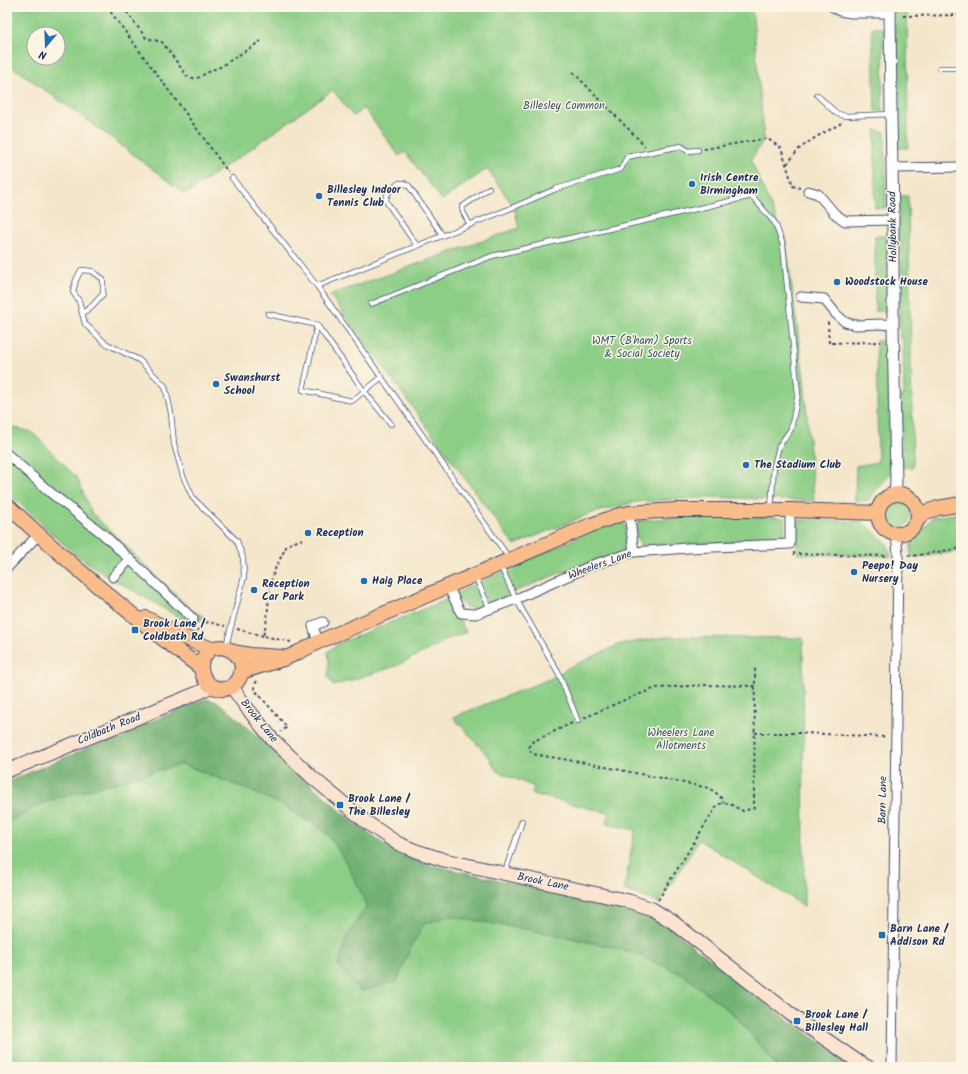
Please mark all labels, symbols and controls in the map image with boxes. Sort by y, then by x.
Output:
north arrow [26,26,66,66]
text: N [37,45,49,64]
park label: Billesley Common [523,97,605,115]
place label: Irish Centre Birmingham [700,169,759,200]
marker: Irish Centre Birmingham [687,179,697,189]
place label: Billesley Indoor Tennis Club [327,181,402,212]
marker: Billesley Indoor Tennis Club [314,191,324,201]
street label: Hollybank Road [883,191,903,263]
place label: Woodstock House [845,273,928,291]
marker: Woodstock House [832,277,842,287]
park label: WMT (B'ham) Sports & Social Society [592,332,692,363]
place label: Swanshurst School [224,369,281,400]
marker: Swanshurst School [211,379,221,389]
place label: The Stadium Club [754,456,841,474]
marker: The Stadium Club [741,460,751,470]
place label: Reception [316,524,364,542]
marker: Reception [303,528,313,538]
street label: Wheelers Lane [566,545,634,585]
place label: Peepo! Day Nursery [862,557,918,588]
marker: Peepo! Day Nursery [849,567,859,577]
place label: Haig Place [372,572,423,590]
place label: Reception Car Park [262,575,310,606]
marker: Haig Place [359,576,369,586]
marker: Reception Car Park [249,585,259,595]
place label: Brook Lane / Coldbath Rd [143,615,206,646]
marker: Brook Lane / Coldbath Rd [130,625,140,635]
street label: Brook Lane [236,695,282,747]
street label: Coldbath Road [74,708,144,750]
park label: Wheelers Lane Allotments [648,724,714,755]
street label: Barn Lane [874,776,892,824]
place label: Brook Lane / The Billesley [348,790,411,821]
marker: Brook Lane / The Billesley [335,800,345,810]
street label: Brook Lane [516,868,570,896]
place label: Barn Lane / Addison Rd [890,920,949,951]
marker: Barn Lane / Addison Rd [877,930,887,940]
place label: Brook Lane / Billesley Hall [805,1006,868,1037]
marker: Brook Lane / Billesley Hall [792,1016,802,1026]

